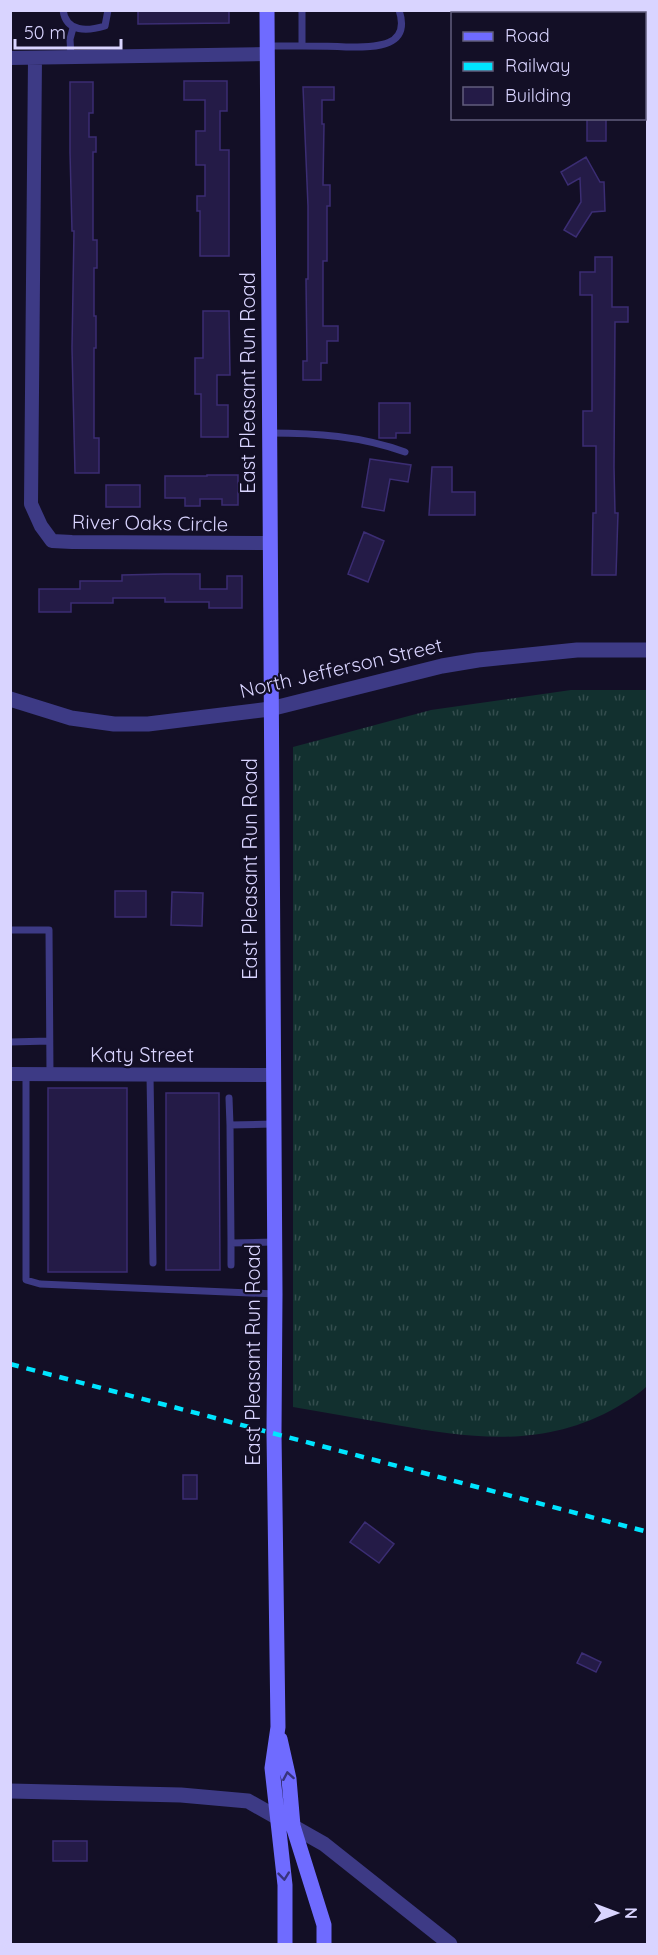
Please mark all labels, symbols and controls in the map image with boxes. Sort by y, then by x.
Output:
scale bar [15,12,122,50]
legend [451,12,646,120]
text: 50 m [24,21,66,44]
text: Road [505,24,550,47]
text: Railway [505,54,571,77]
text: Building [505,84,571,107]
street label: East Pleasant Run Road [235,272,260,494]
street label: River Oaks Circle [72,509,228,536]
street label: North Jefferson Street [237,632,445,703]
street label: East Pleasant Run Road [237,758,262,980]
street label: Katy Street [90,1042,194,1067]
street label: East Pleasant Run Road [240,1244,265,1466]
one-way arrow [282,1772,294,1781]
one-way arrow [277,1871,290,1880]
north arrow [586,1883,646,1943]
text: N [621,1907,641,1919]

